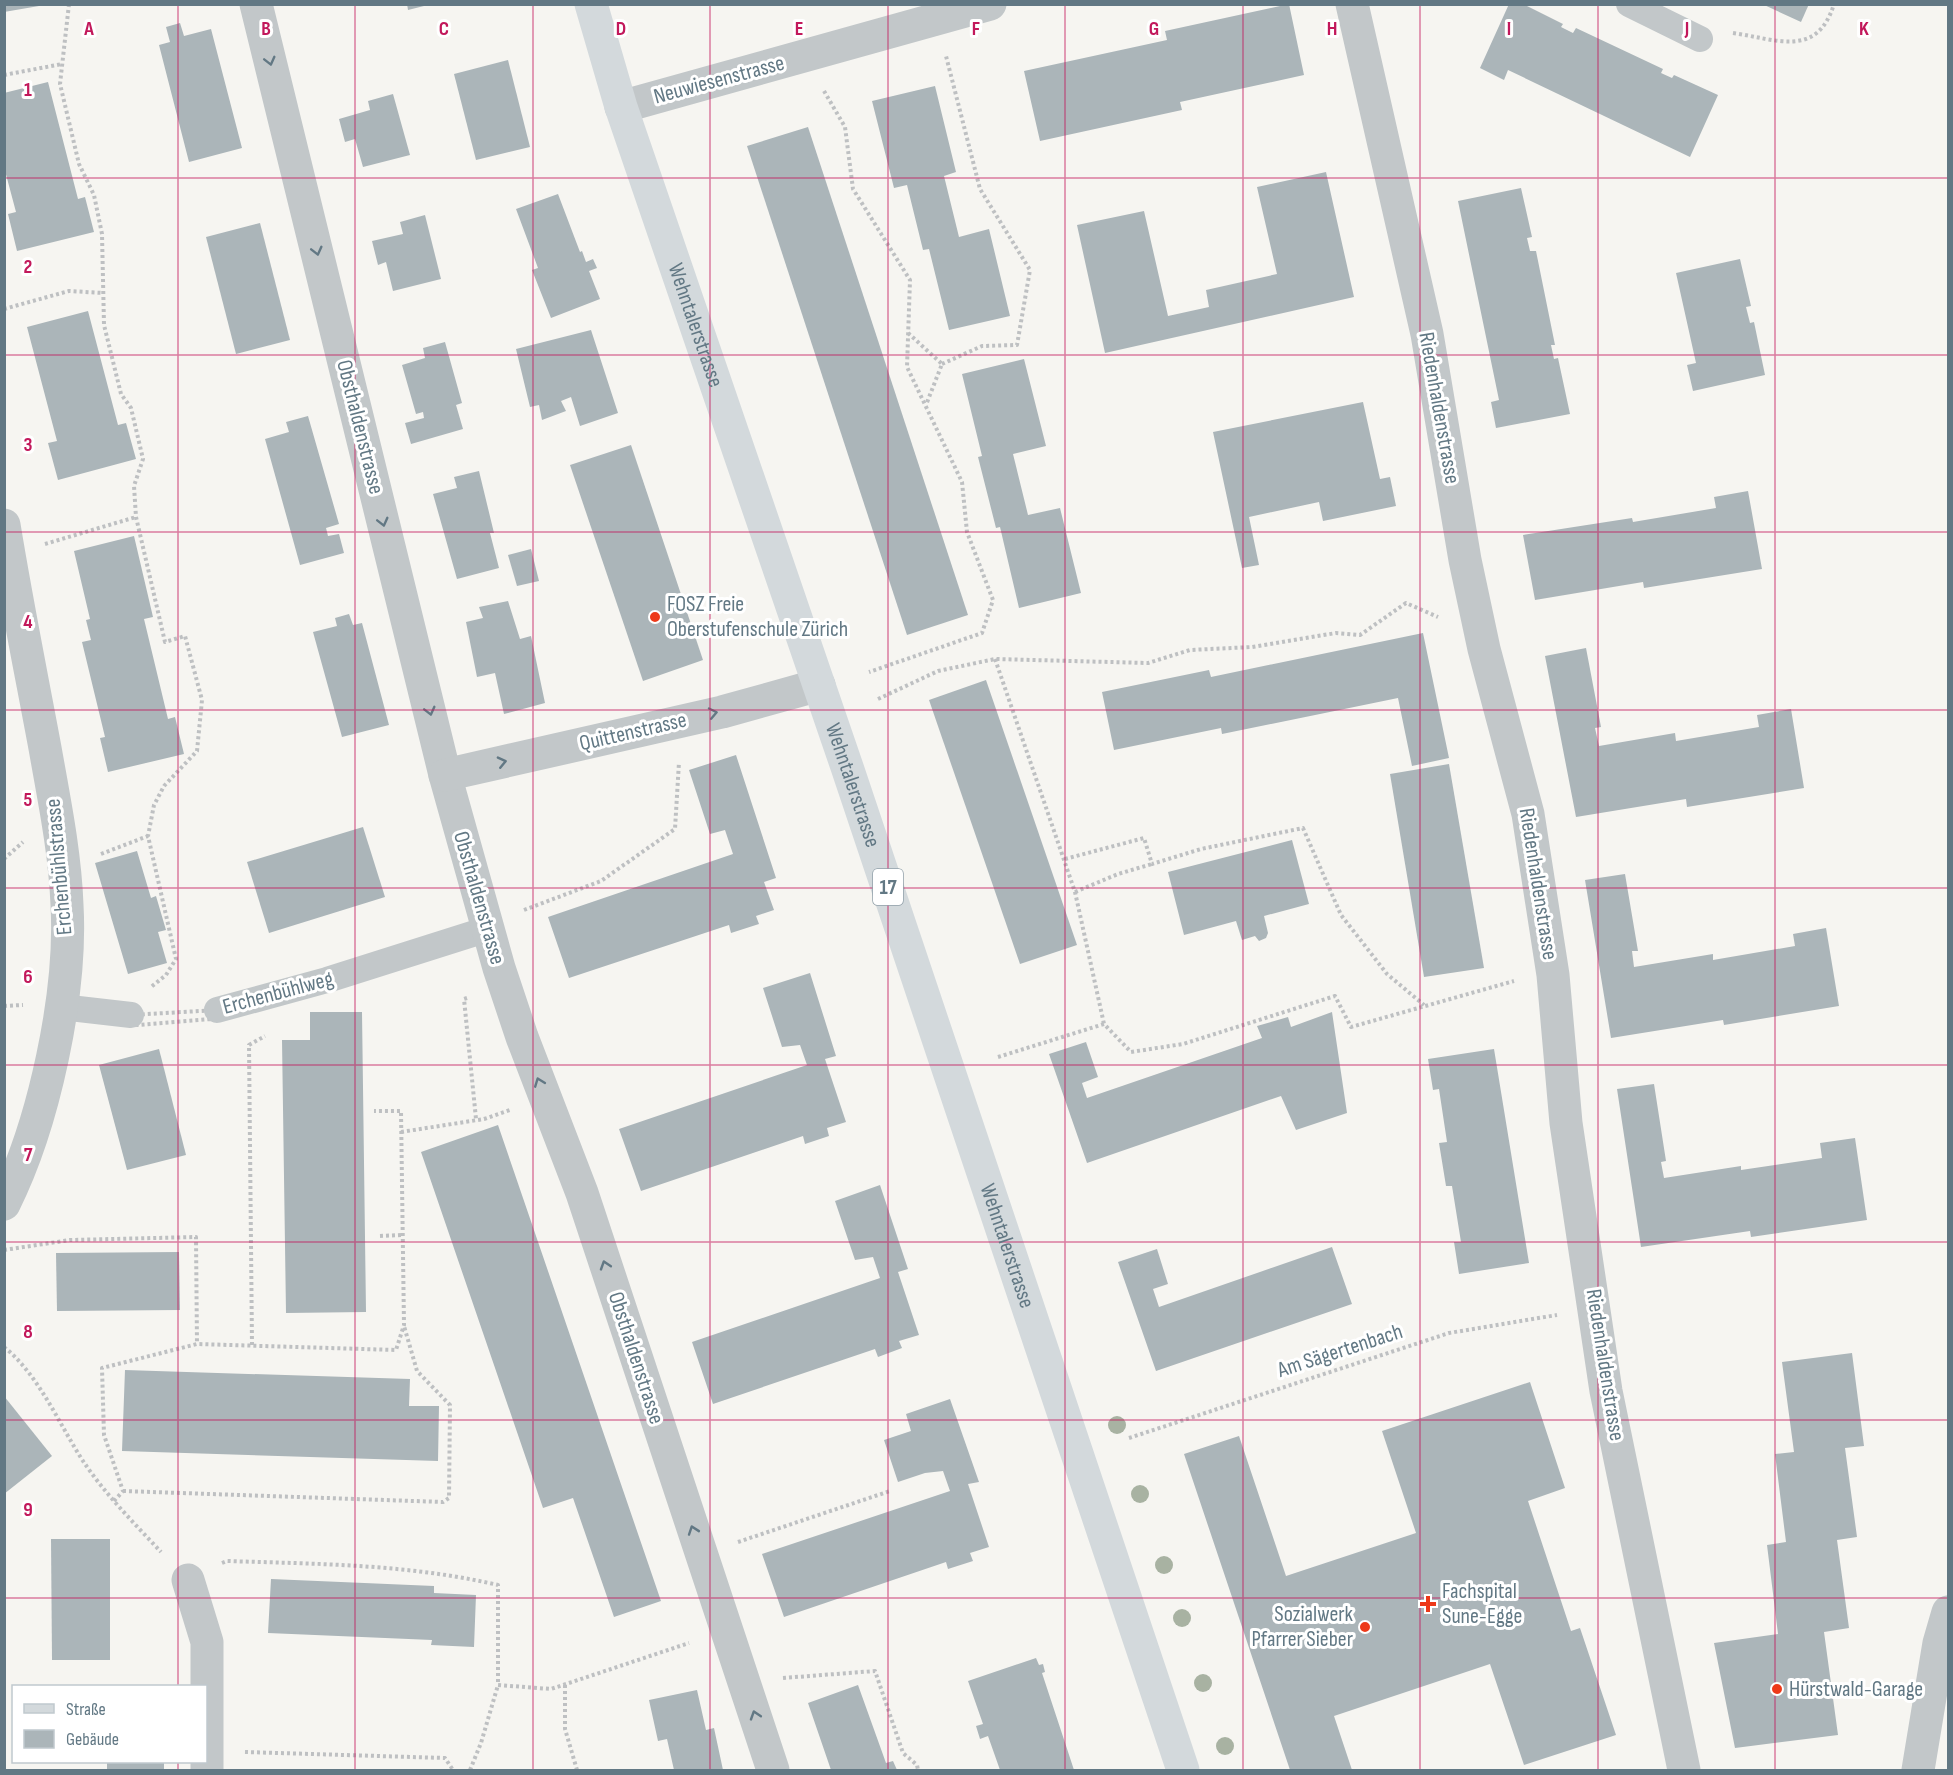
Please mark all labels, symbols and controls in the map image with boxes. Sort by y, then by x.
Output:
text: A [83,17,94,41]
text: B [261,17,271,41]
text: C [439,17,449,41]
text: D [616,17,626,41]
text: E [795,17,803,41]
text: F [972,17,980,41]
text: G [1149,17,1159,41]
text: H [1327,17,1337,41]
text: I [1507,17,1511,41]
text: J [1684,17,1689,41]
text: K [1859,17,1869,41]
street label: Neuwiesenstrasse [651,50,787,110]
one-way arrow [263,56,276,66]
text: 1 [24,78,32,102]
one-way arrow [309,245,322,255]
text: 2 [24,255,32,279]
street label: Wehntalerstrasse [662,260,729,391]
street label: Riedenhaldenstrasse [1412,330,1466,486]
street label: Obsthaldenstrasse [330,357,390,497]
text: 3 [24,433,33,457]
one-way arrow [376,516,389,526]
place label: FOSZ Freie Oberstufenschule Zürich [667,591,848,643]
text: 4 [23,610,33,634]
marker: FOSZ Freie Oberstufenschule Zürich [648,610,662,624]
one-way arrow [422,706,435,716]
street label: Quittenstrasse [577,707,689,757]
one-way arrow [708,708,718,721]
street label: Wehntalerstrasse [819,720,886,851]
one-way arrow [497,756,507,769]
text: 5 [24,788,33,812]
street label: Erchenbühlstrasse [40,798,78,936]
street label: Riedenhaldenstrasse [1513,806,1563,962]
street label: Obsthaldenstrasse [447,828,511,968]
road number: 17 [873,869,903,905]
text: 6 [23,965,33,989]
street label: Erchenbühlweg [220,965,336,1021]
one-way arrow [533,1077,546,1088]
text: 7 [24,1143,33,1167]
street label: Wehntalerstrasse [974,1180,1041,1312]
one-way arrow [600,1260,613,1271]
street label: Riedenhaldenstrasse [1580,1287,1630,1443]
street label: Obsthaldenstrasse [602,1288,670,1428]
street label: Am Sägertenbach [1273,1318,1406,1384]
text: 8 [23,1320,33,1344]
text: 9 [23,1498,33,1522]
one-way arrow [688,1525,701,1536]
place label: Fachspital Sune-Egge [1442,1578,1522,1630]
marker: Fachspital Sune-Egge [1419,1595,1437,1613]
place label: Sozialwerk Pfarrer Sieber [1251,1601,1354,1653]
marker: Sozialwerk Pfarrer Sieber [1358,1620,1372,1634]
place label: Hürstwald-Garage [1789,1676,1923,1703]
marker: Hürstwald-Garage [1770,1682,1784,1696]
legend [12,1685,207,1763]
text: Straße [66,1699,106,1720]
one-way arrow [749,1710,762,1721]
text: Gebäude [66,1729,119,1750]

